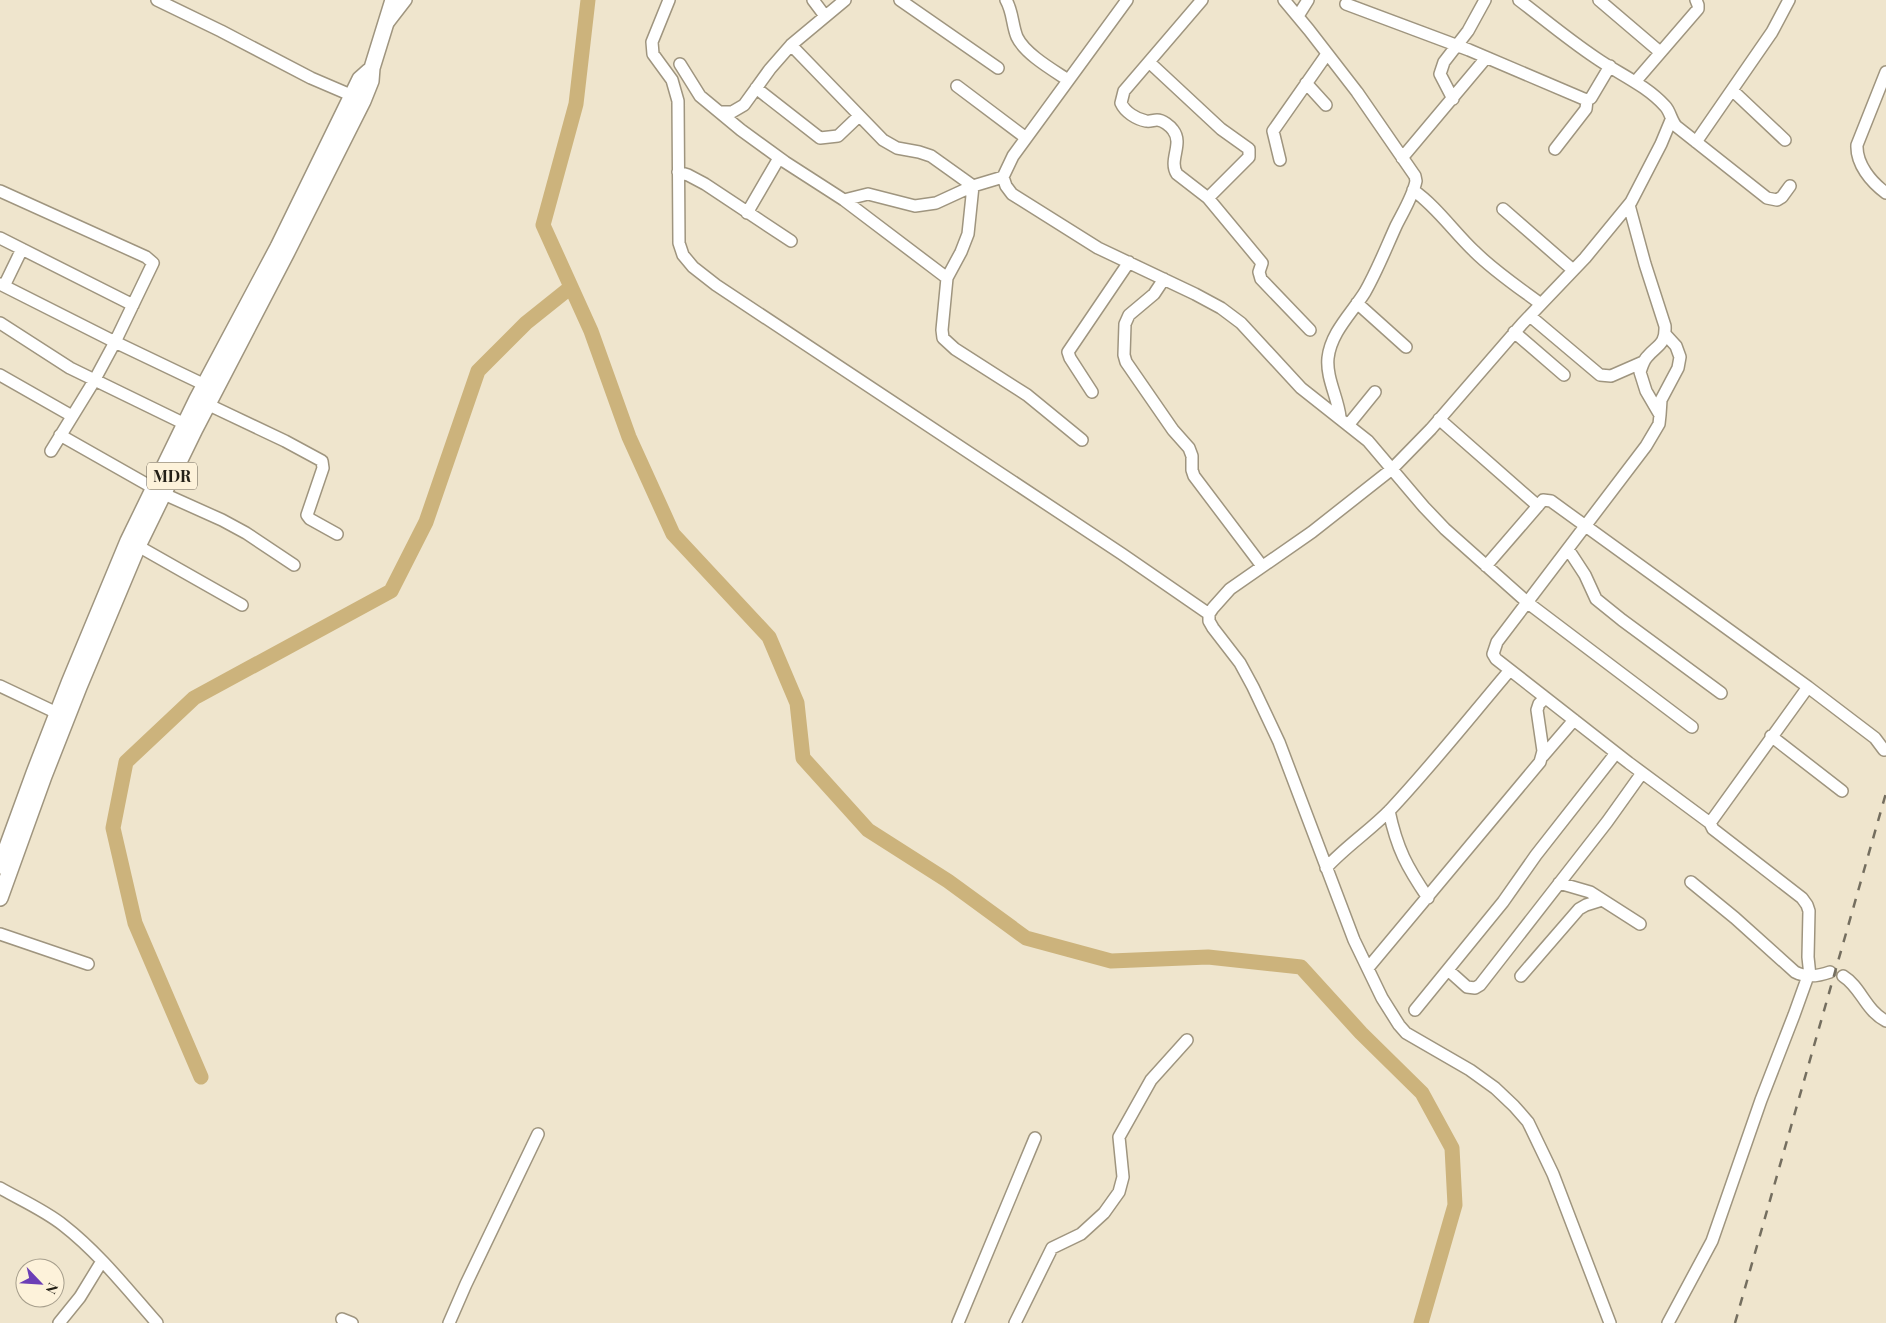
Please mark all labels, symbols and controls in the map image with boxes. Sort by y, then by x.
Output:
road number: MDR [147,462,197,490]
north arrow [15,1258,65,1308]
text: N [41,1280,63,1297]

